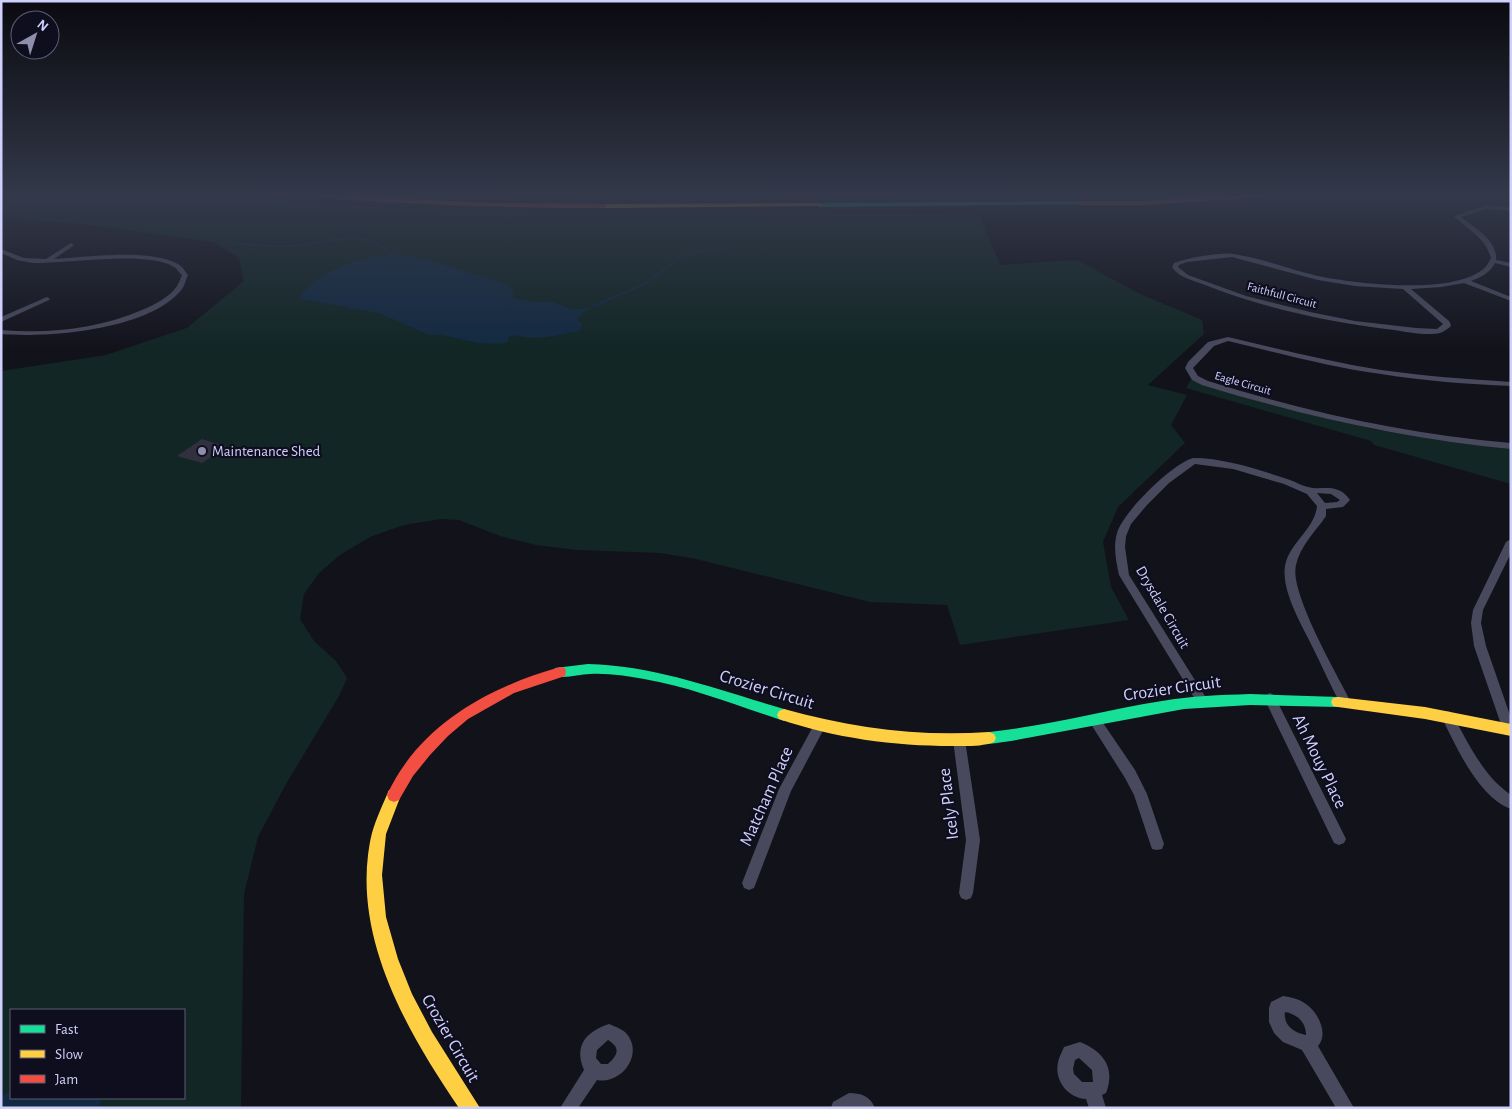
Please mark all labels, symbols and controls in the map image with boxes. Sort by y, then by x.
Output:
north arrow [10,10,60,60]
text: N [34,17,51,34]
street label: Faithfull Circuit [1246,280,1318,310]
street label: Eagle Circuit [1214,369,1273,397]
place label: Maintenance Shed [212,444,321,459]
marker: Maintenance Shed [196,445,208,457]
street label: Drysdale Circuit [1133,563,1192,651]
street label: Crozier Circuit [717,667,816,713]
street label: Crozier Circuit [1122,673,1222,705]
street label: Ah Mouy Place [1289,711,1350,811]
street label: Matcham Place [737,744,797,849]
street label: Icely Place [936,767,962,841]
street label: Crozier Circuit [418,992,483,1086]
legend [10,1009,185,1099]
text: Fast [55,1022,79,1037]
text: Slow [55,1047,83,1062]
text: Jam [55,1072,78,1087]

